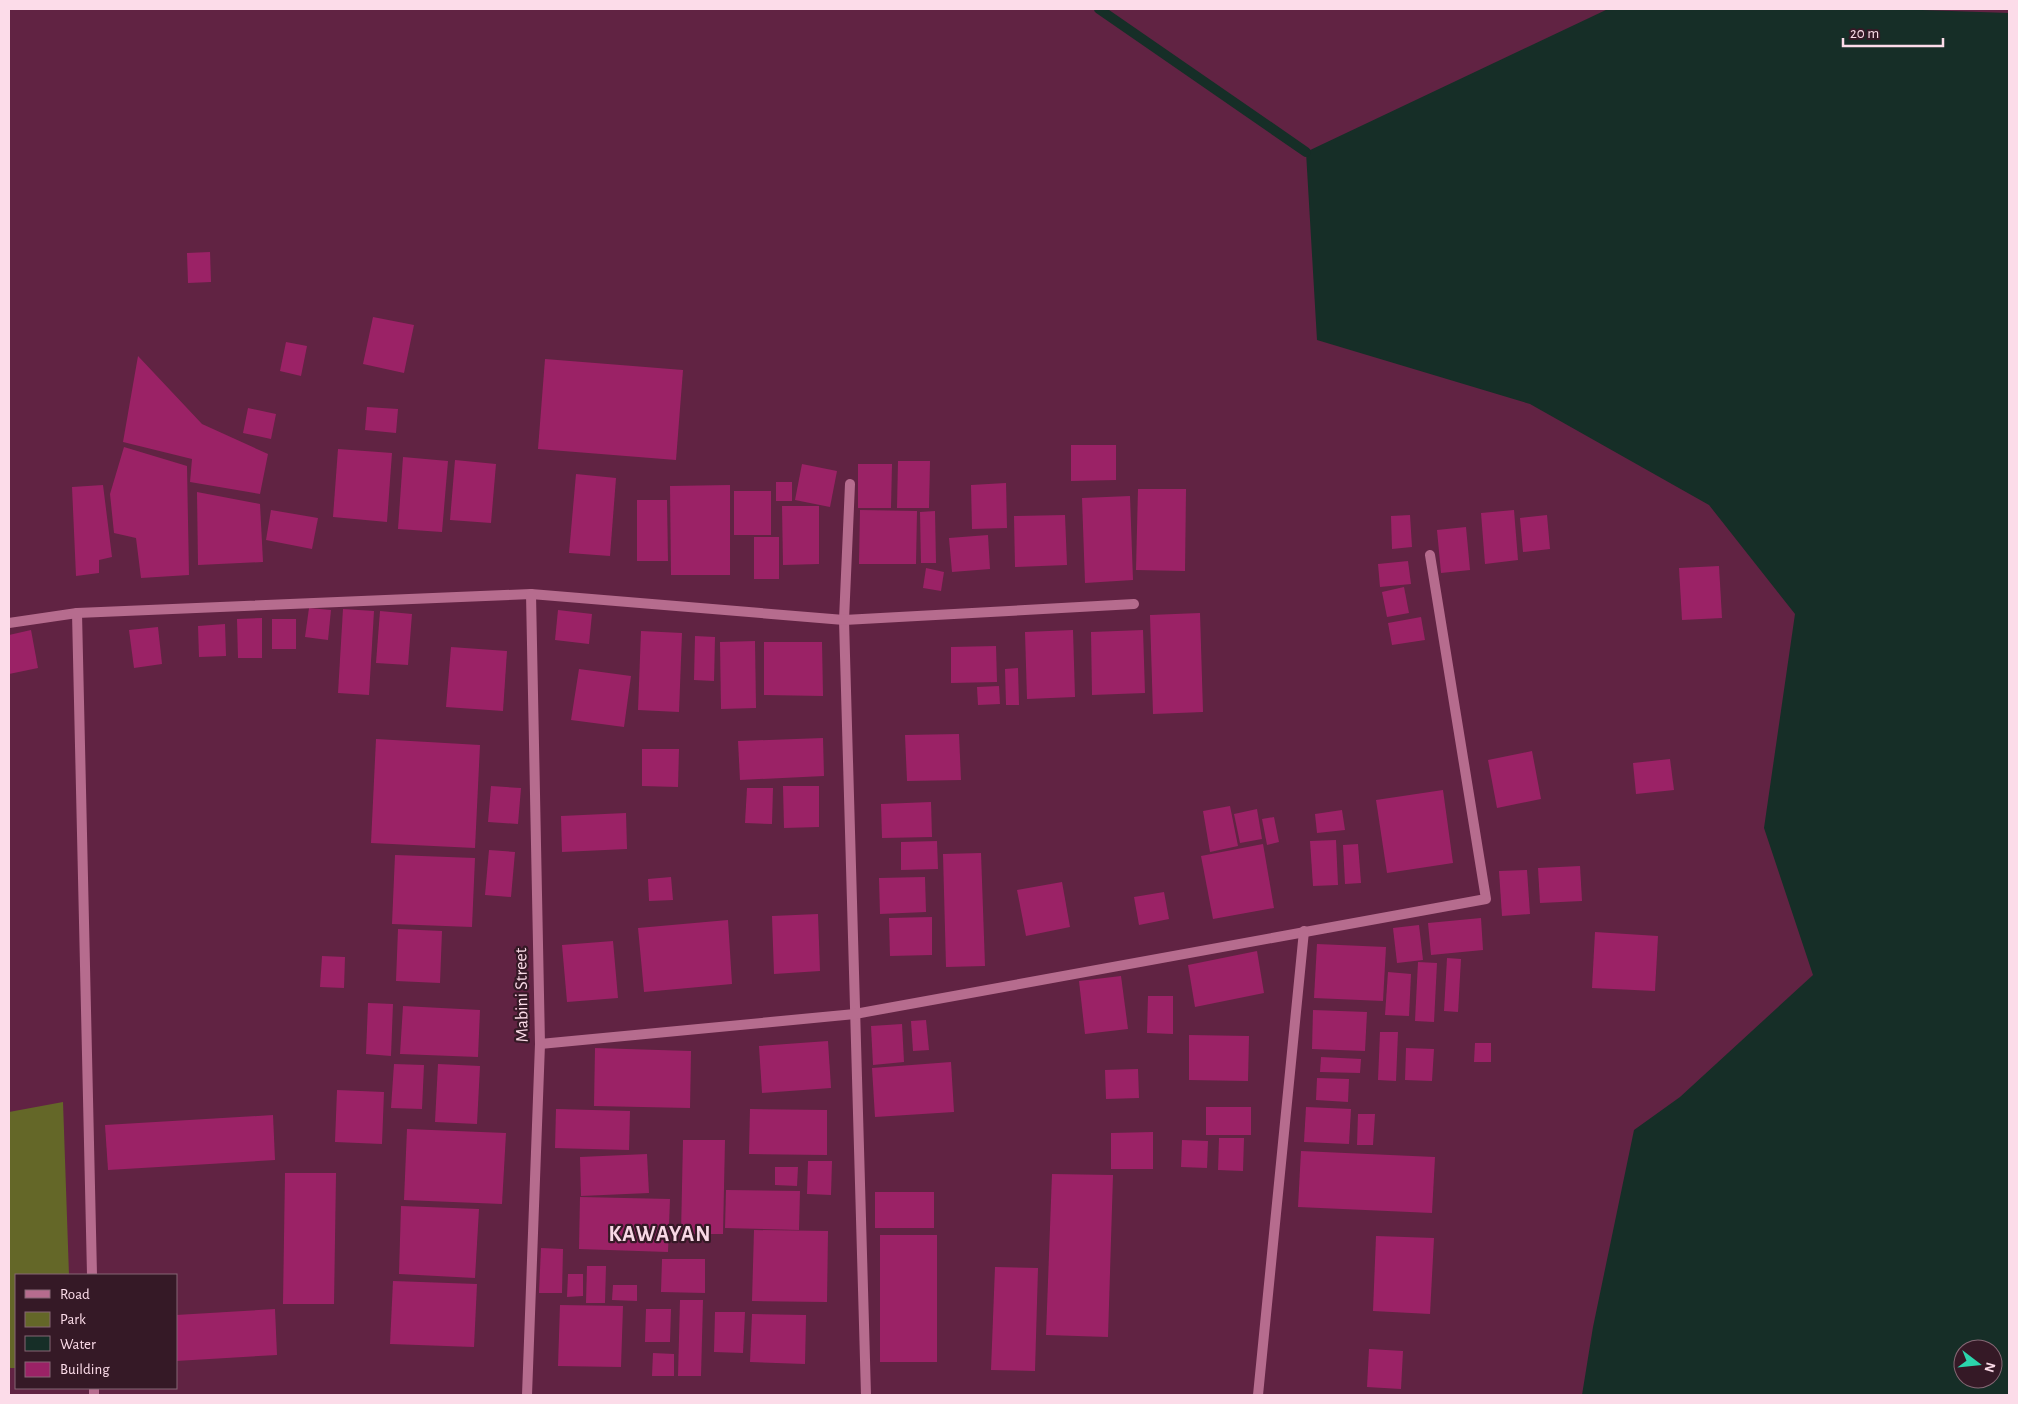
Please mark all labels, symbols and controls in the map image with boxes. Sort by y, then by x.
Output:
scale bar [1843,15,1943,47]
text: 20 m [1850,26,1879,41]
street label: Mabini Street [512,947,532,1043]
district label: KAWAYAN [608,1223,712,1245]
legend [15,1274,178,1389]
text: Road [60,1287,90,1302]
text: Park [60,1312,86,1327]
text: Water [60,1337,96,1352]
north arrow [1953,1339,2003,1389]
text: N [1981,1361,1998,1374]
text: Building [60,1362,110,1377]

